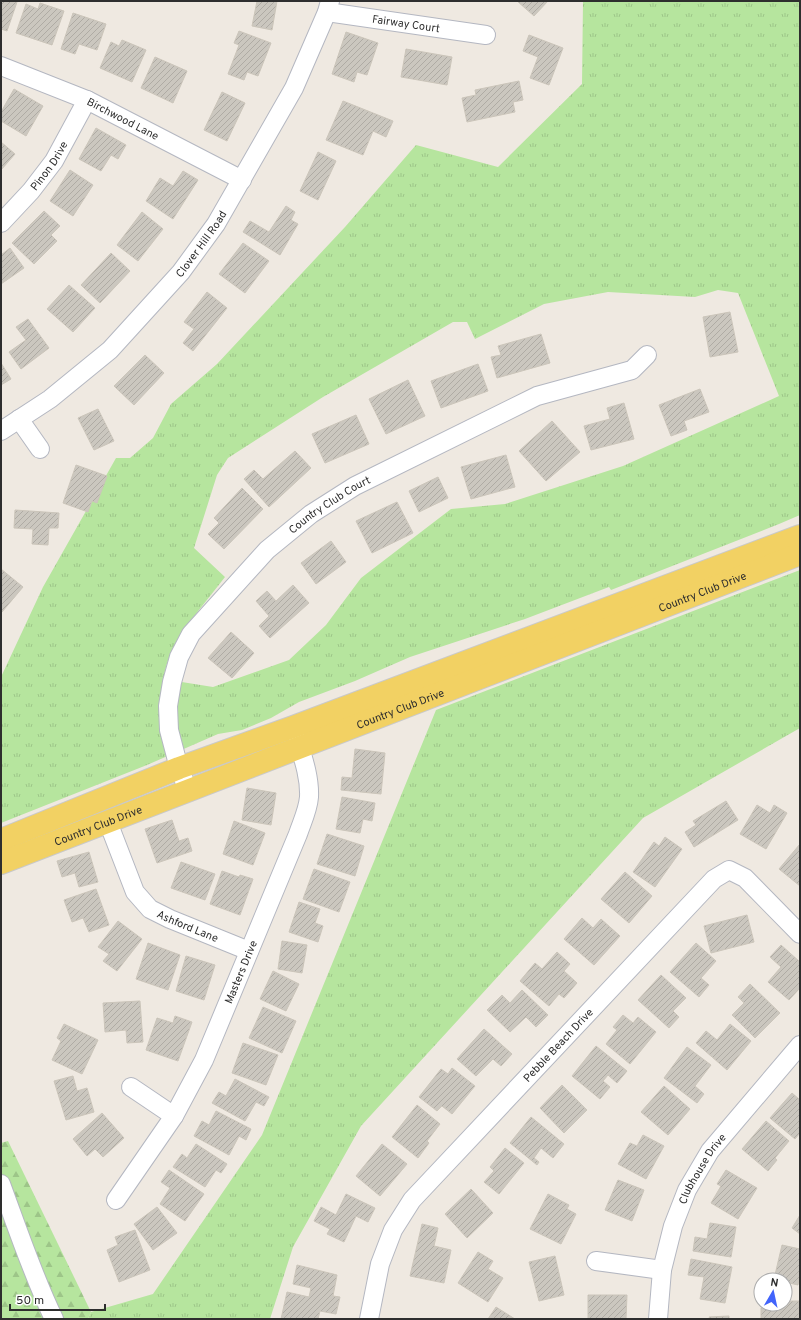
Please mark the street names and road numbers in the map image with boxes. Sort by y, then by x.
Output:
street label: Fairway Court [371,13,441,36]
street label: Birchwood Lane [84,95,161,144]
street label: Pinon Drive [28,139,71,194]
street label: Clover Hill Road [173,208,230,281]
street label: Country Club Court [286,473,373,537]
street label: Country Club Drive [657,569,749,616]
street label: Country Club Drive [355,686,447,733]
street label: Country Club Drive [52,803,144,850]
street label: Ashford Lane [154,907,220,946]
street label: Masters Drive [222,938,261,1006]
street label: Pebble Beach Drive [521,1006,597,1085]
street label: Clubhouse Drive [676,1131,730,1206]

